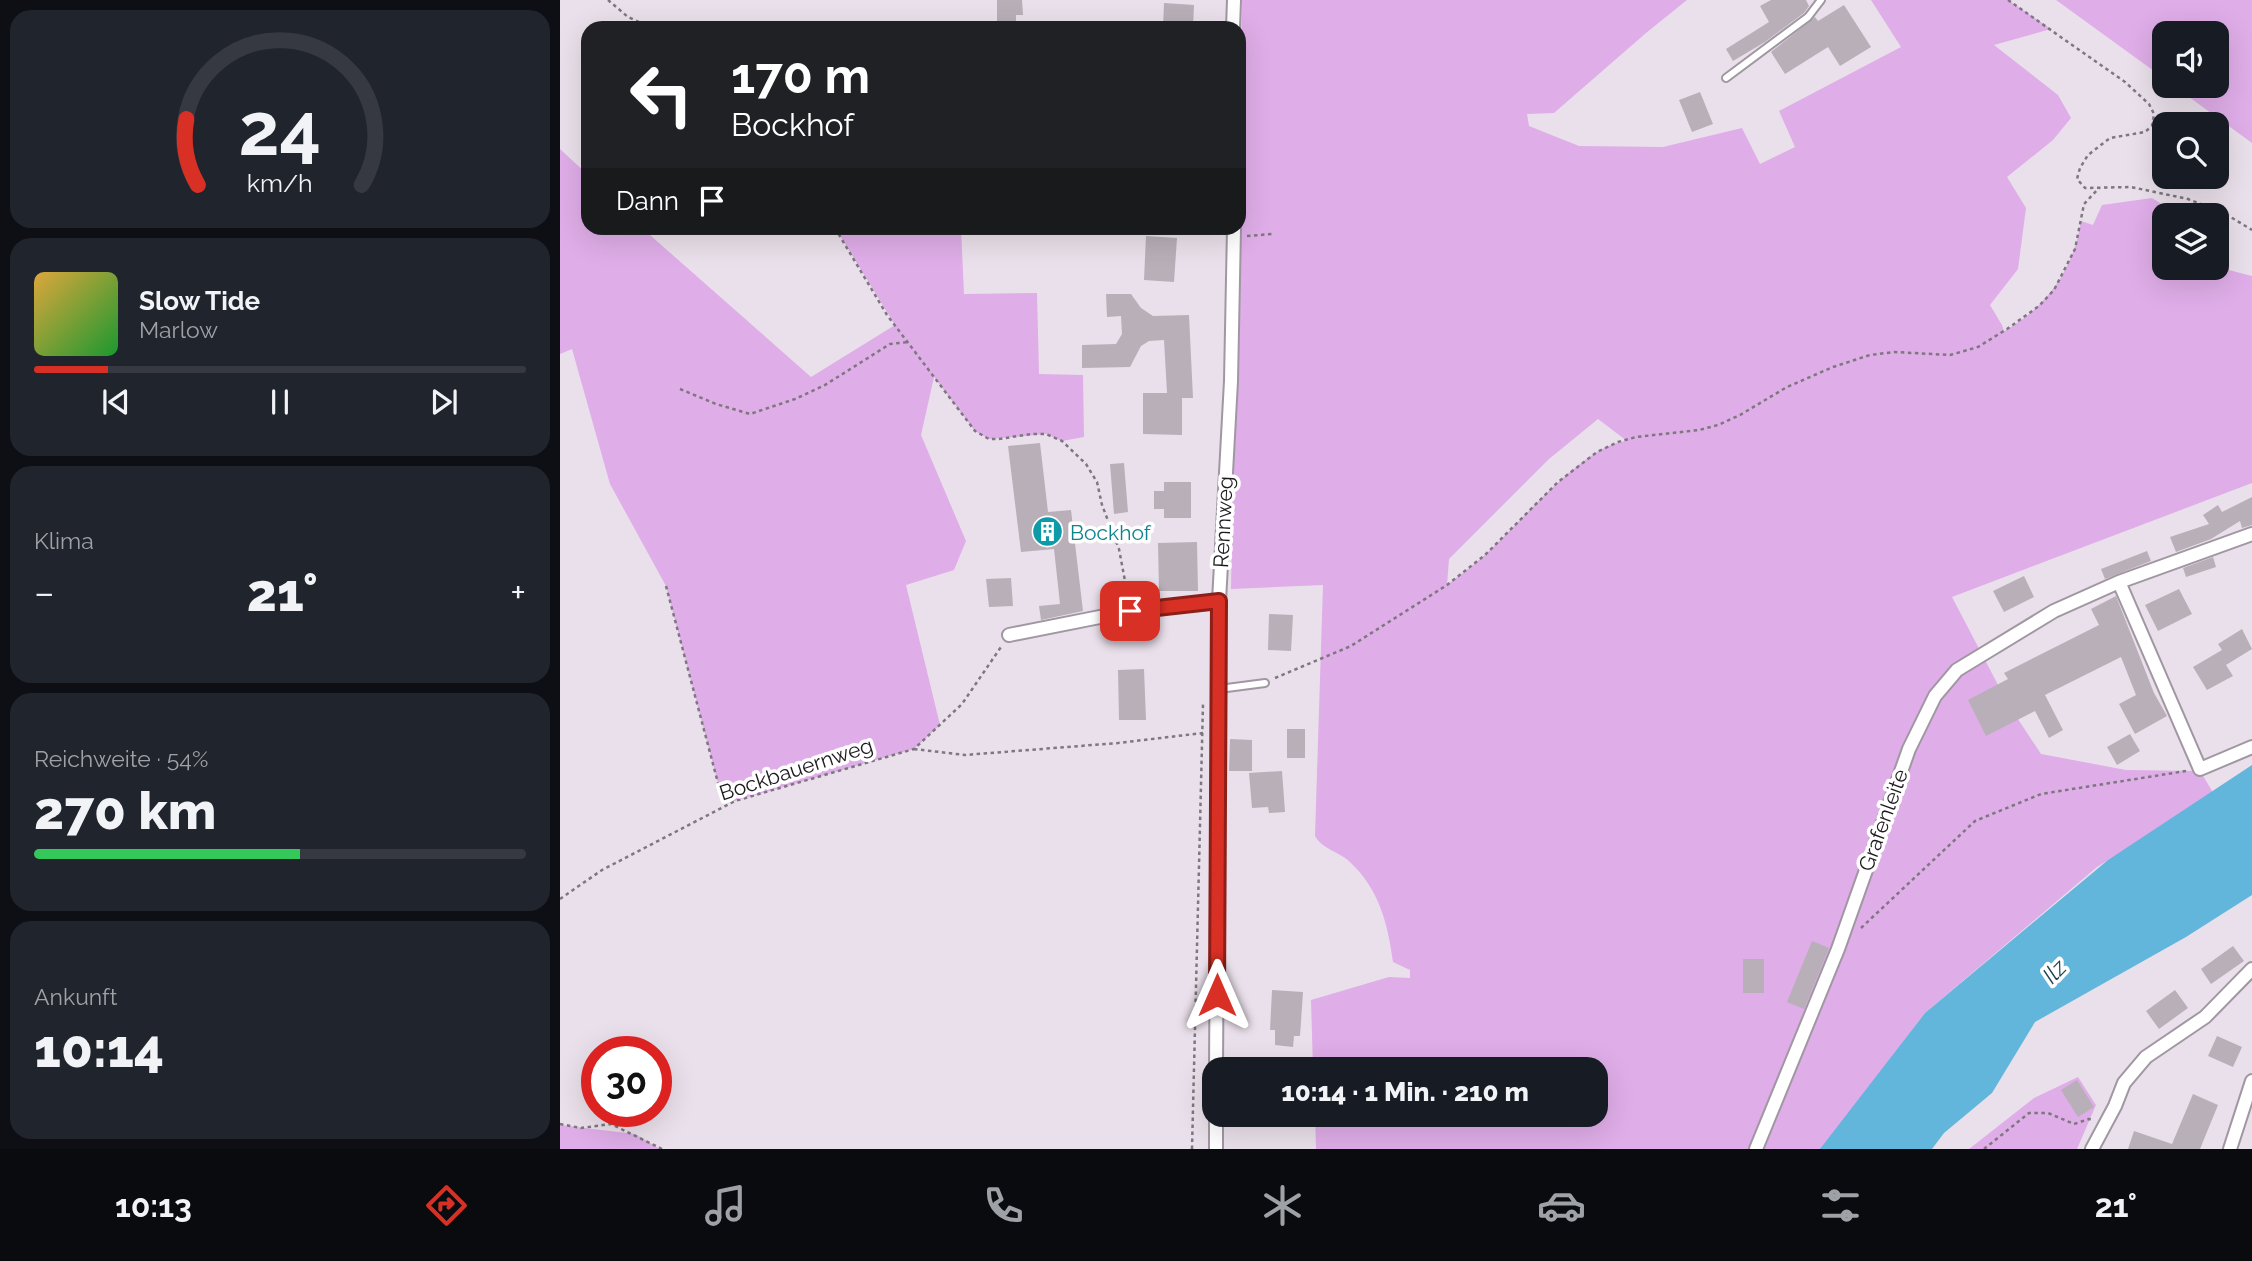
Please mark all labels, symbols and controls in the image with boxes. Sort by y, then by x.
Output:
map controls [2152,21,2229,280]
button: sound [2152,21,2229,98]
text: 170 m [731,47,870,104]
icon: left [616,49,707,140]
text: 24 [239,87,321,172]
text: Bockhof [731,106,854,143]
button: search [2152,112,2229,189]
text: km/h [247,168,313,198]
icon: arrive [693,182,731,220]
text: Dann [616,186,679,216]
button: layers [2152,203,2229,280]
text: Slow Tide [139,286,260,316]
text: Marlow [139,316,218,343]
icon: previous [97,383,135,421]
icon: pause [261,383,299,421]
icon: next [425,383,463,421]
street label: Rennweg [1208,475,1238,569]
building icon: Bockhof [1030,515,1064,549]
place label: Bockhof [1070,520,1152,545]
text: Klima [34,527,94,554]
text: 21° [247,562,318,623]
text: − [34,570,54,615]
text: + [510,570,526,615]
pin [1100,581,1160,641]
icon: arrive [1111,592,1149,630]
street label: Bockbauernweg [716,732,876,806]
text: Reichweite · 54% [34,745,208,772]
street label: Grafenleite [1853,766,1913,874]
text: 270 km [34,780,216,841]
water label: Ilz [2036,953,2072,988]
position arrow [1180,958,1254,1032]
text: Ankunft [34,983,117,1010]
text: 10:14 [34,1018,164,1079]
speed limit sign: 30 [581,1036,672,1127]
text: 10:14 · 1 Min. · 210 m [1281,1077,1529,1107]
icon: directions [422,1181,471,1230]
icon: music [701,1181,750,1230]
icon: phone [979,1181,1028,1230]
icon: climate [1258,1181,1307,1230]
icon: car [1537,1181,1586,1230]
icon: filters [1816,1181,1865,1230]
text: 10:13 [115,1187,192,1224]
text: 21° [2095,1187,2137,1224]

